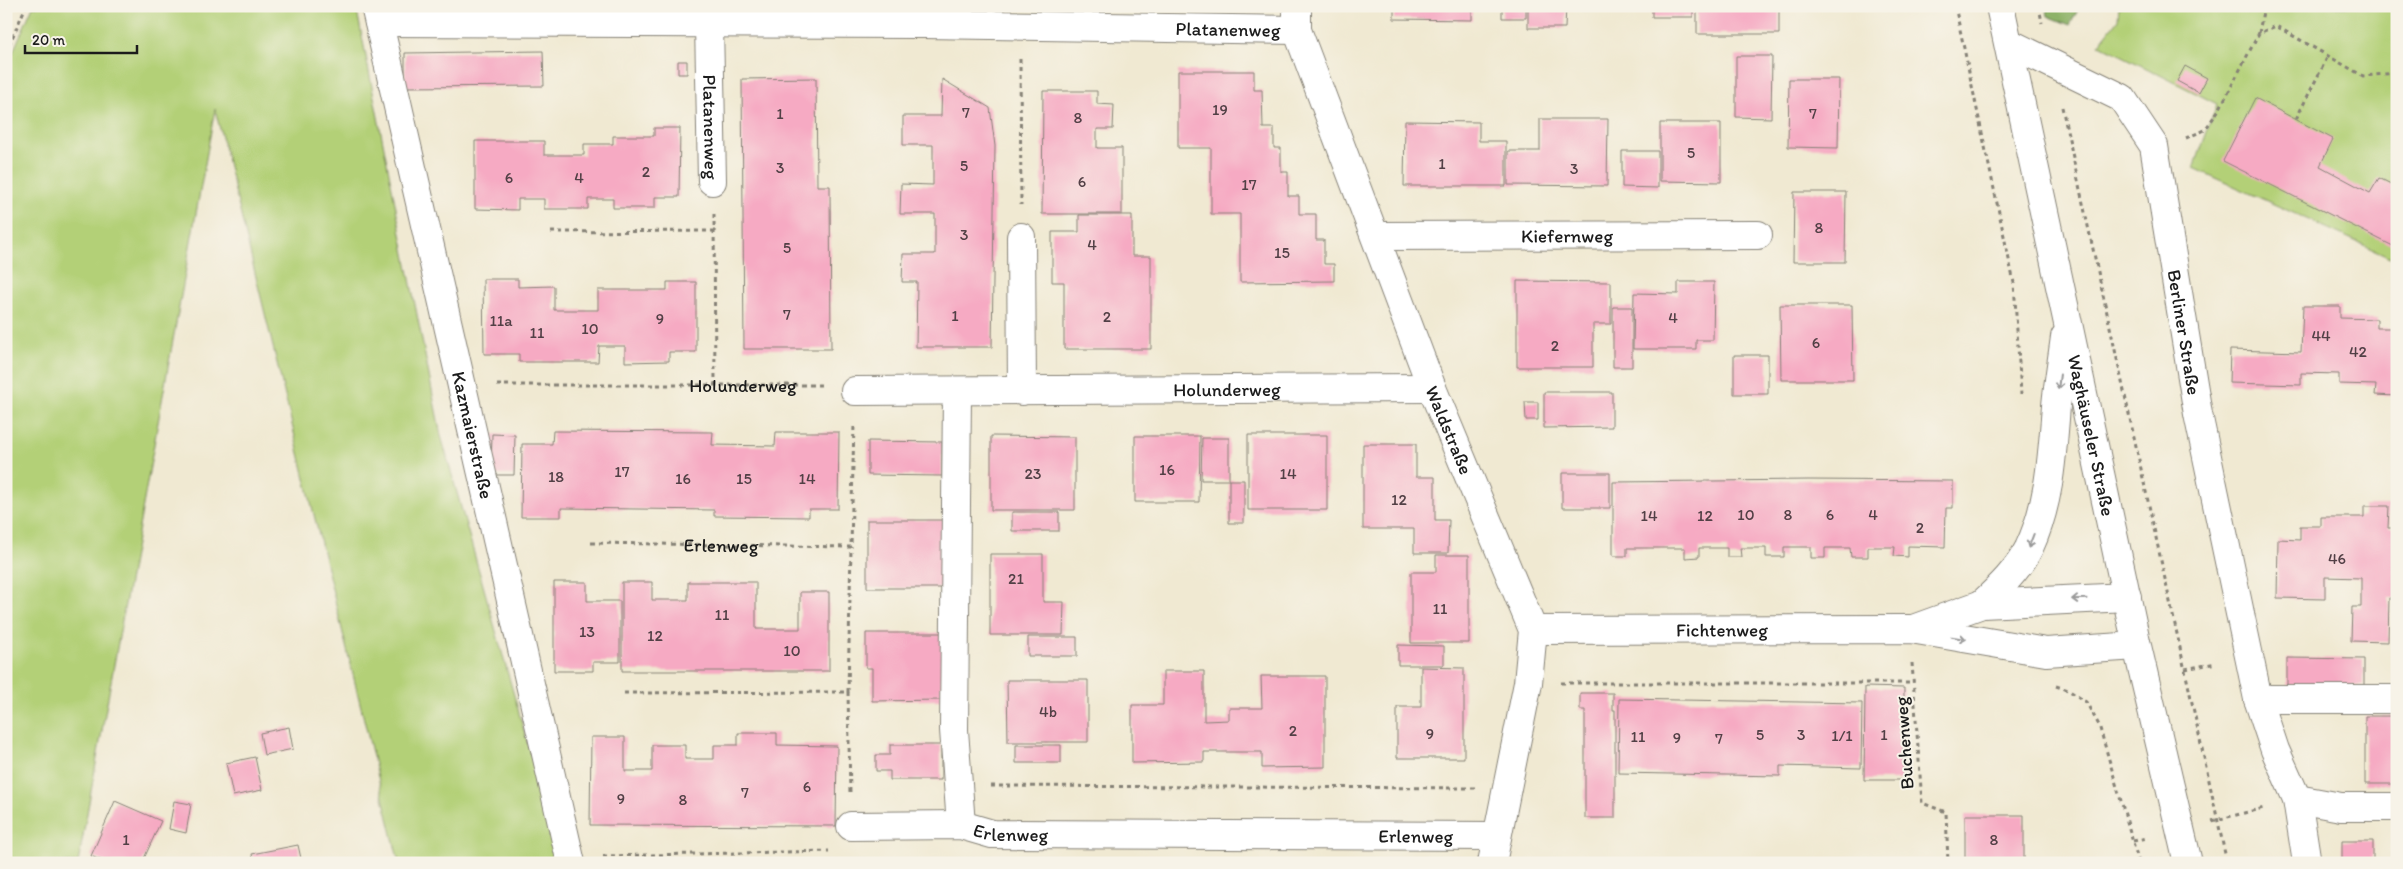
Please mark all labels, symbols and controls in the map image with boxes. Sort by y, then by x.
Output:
street label: Platanenweg [1175,17,1281,41]
scale bar [25,22,138,54]
text: 20 m [32,31,66,49]
street label: Platanenweg [698,74,723,180]
house number: 19 [1212,100,1228,119]
house number: 7 [962,103,970,122]
house number: 1 [776,104,784,123]
house number: 7 [1809,104,1817,123]
house number: 8 [1074,108,1083,127]
house number: 5 [1687,143,1695,162]
house number: 1 [1438,154,1446,173]
house number: 5 [960,156,968,175]
house number: 3 [776,158,785,177]
house number: 3 [1570,159,1579,178]
house number: 2 [642,162,651,181]
house number: 6 [505,168,513,187]
house number: 4 [574,168,584,187]
house number: 6 [1078,172,1086,191]
house number: 17 [1241,175,1257,194]
house number: 8 [1815,218,1824,237]
street label: Kiefernweg [1521,224,1613,247]
house number: 3 [960,225,969,244]
house number: 4 [1087,235,1097,254]
house number: 5 [783,238,791,257]
house number: 15 [1274,243,1290,262]
street label: Berliner Straße [2163,268,2206,397]
house number: 7 [783,305,791,324]
house number: 1 [951,306,959,325]
house number: 2 [1103,307,1112,326]
house number: 4 [1668,308,1678,327]
house number: 9 [656,309,664,328]
house number: 11a [489,311,513,330]
house number: 10 [581,319,599,338]
house number: 11 [530,323,545,342]
house number: 44 [2311,326,2331,345]
house number: 6 [1812,333,1820,352]
house number: 2 [1551,336,1560,355]
house number: 42 [2349,342,2368,361]
street label: Waghäuseler Straße [2063,352,2120,518]
street label: Kazmaierstraße [447,369,499,501]
street label: Holunderweg [689,374,797,397]
one-way arrow [2054,374,2064,390]
street label: Holunderweg [1173,377,1281,401]
street label: Waldstraße [1421,382,1478,478]
house number: 16 [1159,460,1175,479]
house number: 17 [614,462,630,481]
house number: 23 [1024,464,1042,483]
house number: 14 [1279,464,1297,483]
house number: 18 [548,467,564,486]
house number: 16 [675,469,691,488]
house number: 15 [736,469,752,488]
house number: 14 [798,469,816,488]
house number: 12 [1391,490,1408,509]
house number: 10 [1737,505,1755,524]
house number: 8 [1784,505,1793,524]
house number: 6 [1826,505,1834,524]
house number: 4 [1868,505,1878,524]
house number: 14 [1640,506,1658,525]
house number: 12 [1697,506,1714,525]
house number: 2 [1916,518,1925,537]
street label: Erlenweg [683,533,759,557]
one-way arrow [2026,533,2036,548]
house number: 46 [2328,549,2346,568]
house number: 21 [1008,569,1024,588]
one-way arrow [2071,594,2087,604]
house number: 11 [1433,599,1448,618]
house number: 11 [715,605,730,624]
street label: Fichtenweg [1676,618,1768,641]
house number: 13 [579,622,595,641]
house number: 12 [647,626,664,645]
one-way arrow [1951,633,1967,643]
house number: 10 [783,641,801,660]
street label: Buchenweg [1889,695,1919,790]
house number: 4b [1039,702,1057,721]
house number: 2 [1289,721,1298,740]
house number: 9 [1426,724,1434,743]
house number: 5 [1756,725,1764,744]
house number: 3 [1797,725,1806,744]
house number: 1 [1880,725,1888,744]
house number: 1/1 [1831,726,1853,745]
house number: 11 [1631,727,1646,746]
house number: 9 [1673,728,1681,747]
house number: 7 [1715,729,1723,748]
house number: 6 [803,777,811,796]
house number: 7 [741,783,749,802]
house number: 9 [617,789,625,808]
house number: 8 [679,790,688,809]
street label: Erlenweg [971,818,1049,846]
street label: Erlenweg [1378,824,1454,847]
house number: 1 [122,830,130,849]
house number: 8 [1990,830,1999,849]

